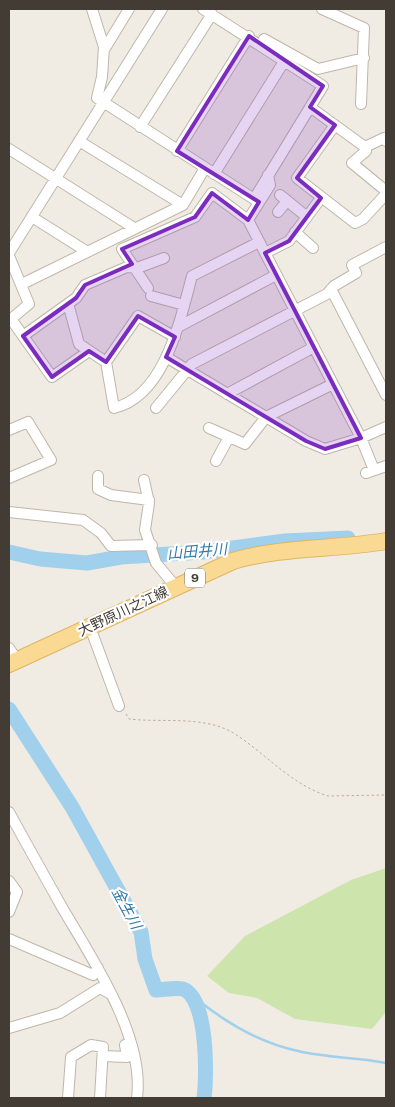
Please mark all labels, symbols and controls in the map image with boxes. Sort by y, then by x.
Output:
water label: 山田井川 [166,540,230,562]
road number: 9 [185,568,205,588]
street label: 大野原川之江線 [75,583,171,639]
water label: 金生川 [109,884,146,934]

